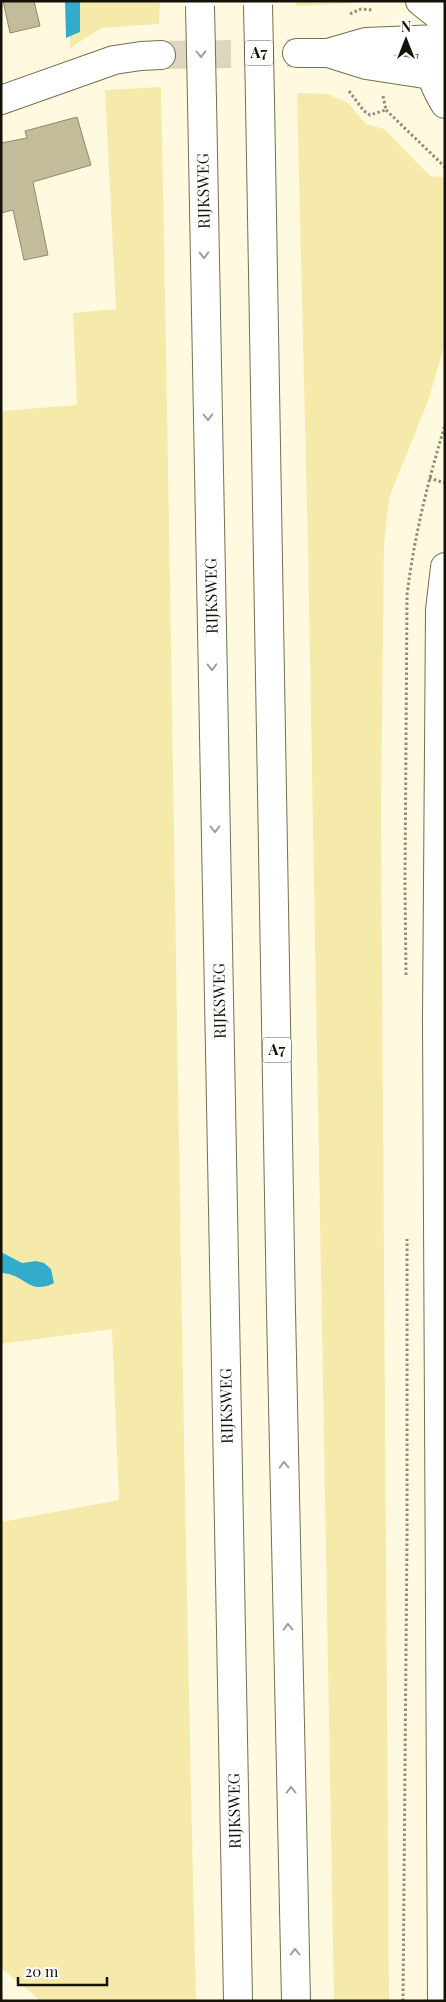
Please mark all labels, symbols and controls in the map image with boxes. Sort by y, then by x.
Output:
north arrow [381,15,431,65]
text: N [401,17,411,36]
road number: A7 [245,40,273,66]
one-way arrow [196,50,206,58]
street label: RIJKSWEG [191,153,214,229]
one-way arrow [199,251,210,259]
one-way arrow [202,413,213,421]
street label: RIJKSWEG [199,558,222,634]
one-way arrow [207,664,217,671]
one-way arrow [210,826,221,834]
street label: RIJKSWEG [207,963,230,1039]
road number: A7 [263,1038,291,1062]
street label: RIJKSWEG [214,1368,237,1444]
one-way arrow [279,1460,290,1468]
one-way arrow [283,1623,293,1630]
street label: RIJKSWEG [222,1773,245,1849]
one-way arrow [286,1785,297,1793]
one-way arrow [289,1948,300,1956]
scale bar [18,1954,106,1986]
text: 20 m [25,1961,59,1981]

